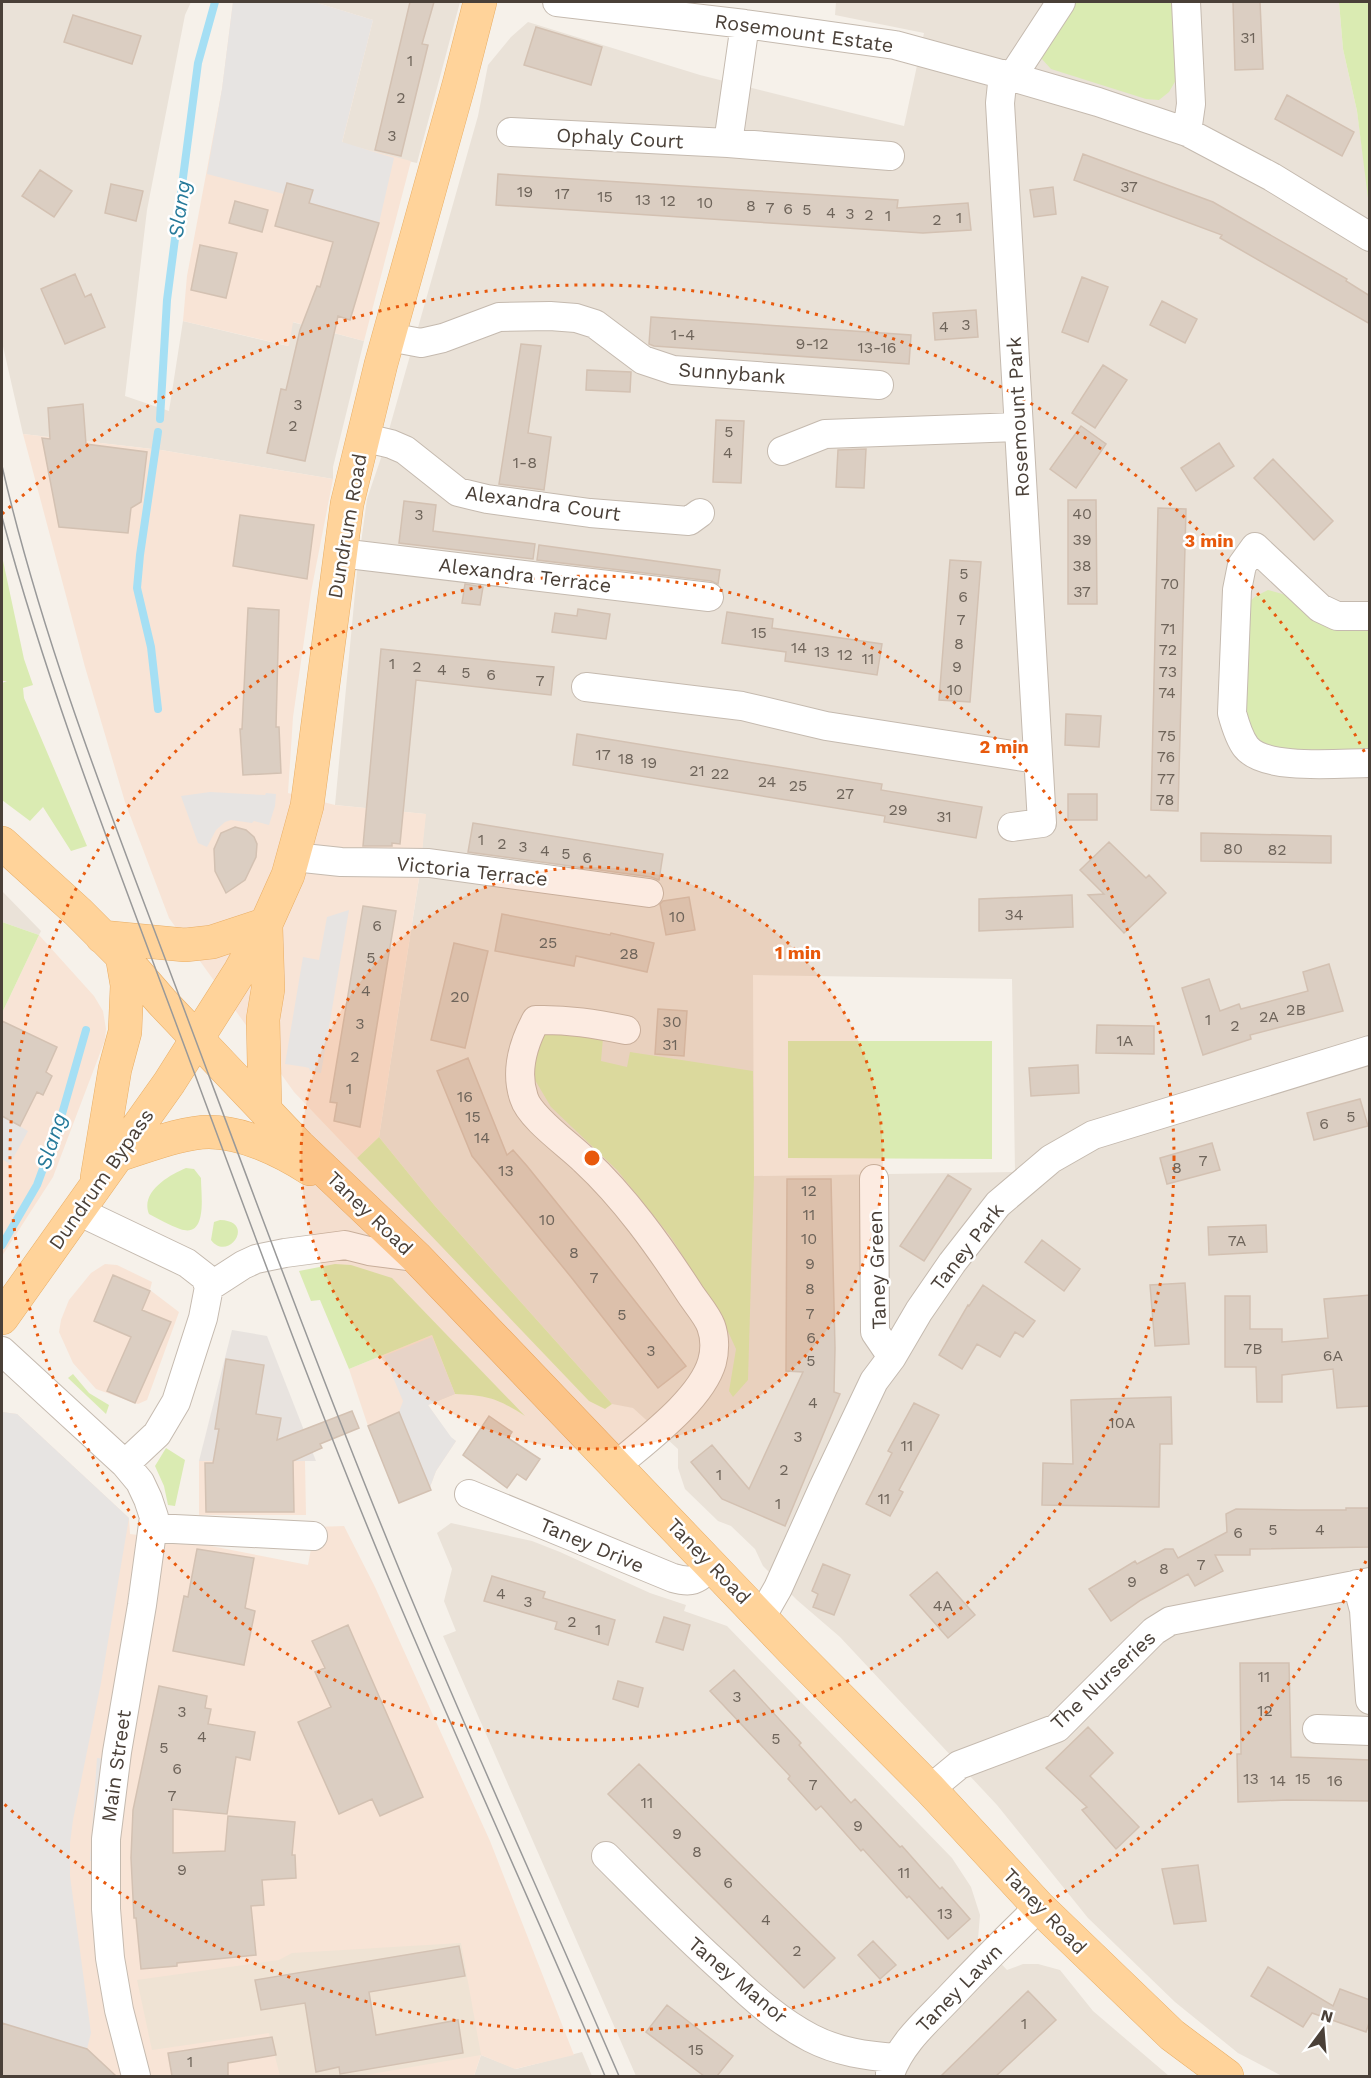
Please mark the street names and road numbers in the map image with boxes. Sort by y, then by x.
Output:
street label: Rosemount Estate [713,9,895,57]
street label: Ophaly Court [556,123,685,153]
street label: Rosemount Park [1002,336,1034,498]
street label: Sunnybank [678,357,786,389]
street label: Dundrum Road [322,452,372,600]
street label: Alexandra Court [464,480,623,526]
street label: Alexandra Terrace [437,553,613,597]
street label: Victoria Terrace [395,851,549,891]
street label: Dundrum Bypass [43,1104,159,1254]
street label: Taney Road [322,1166,418,1260]
street label: Taney Park [925,1198,1009,1296]
street label: Taney Green [863,1210,891,1330]
street label: Taney Drive [536,1512,648,1578]
street label: Taney Road [662,1513,756,1609]
street label: The Nurseries [1046,1625,1160,1735]
street label: Main Street [96,1708,136,1824]
street label: Taney Road [998,1863,1092,1959]
street label: Taney Manor [683,1932,793,2028]
street label: Taney Lawn [911,1939,1007,2037]

